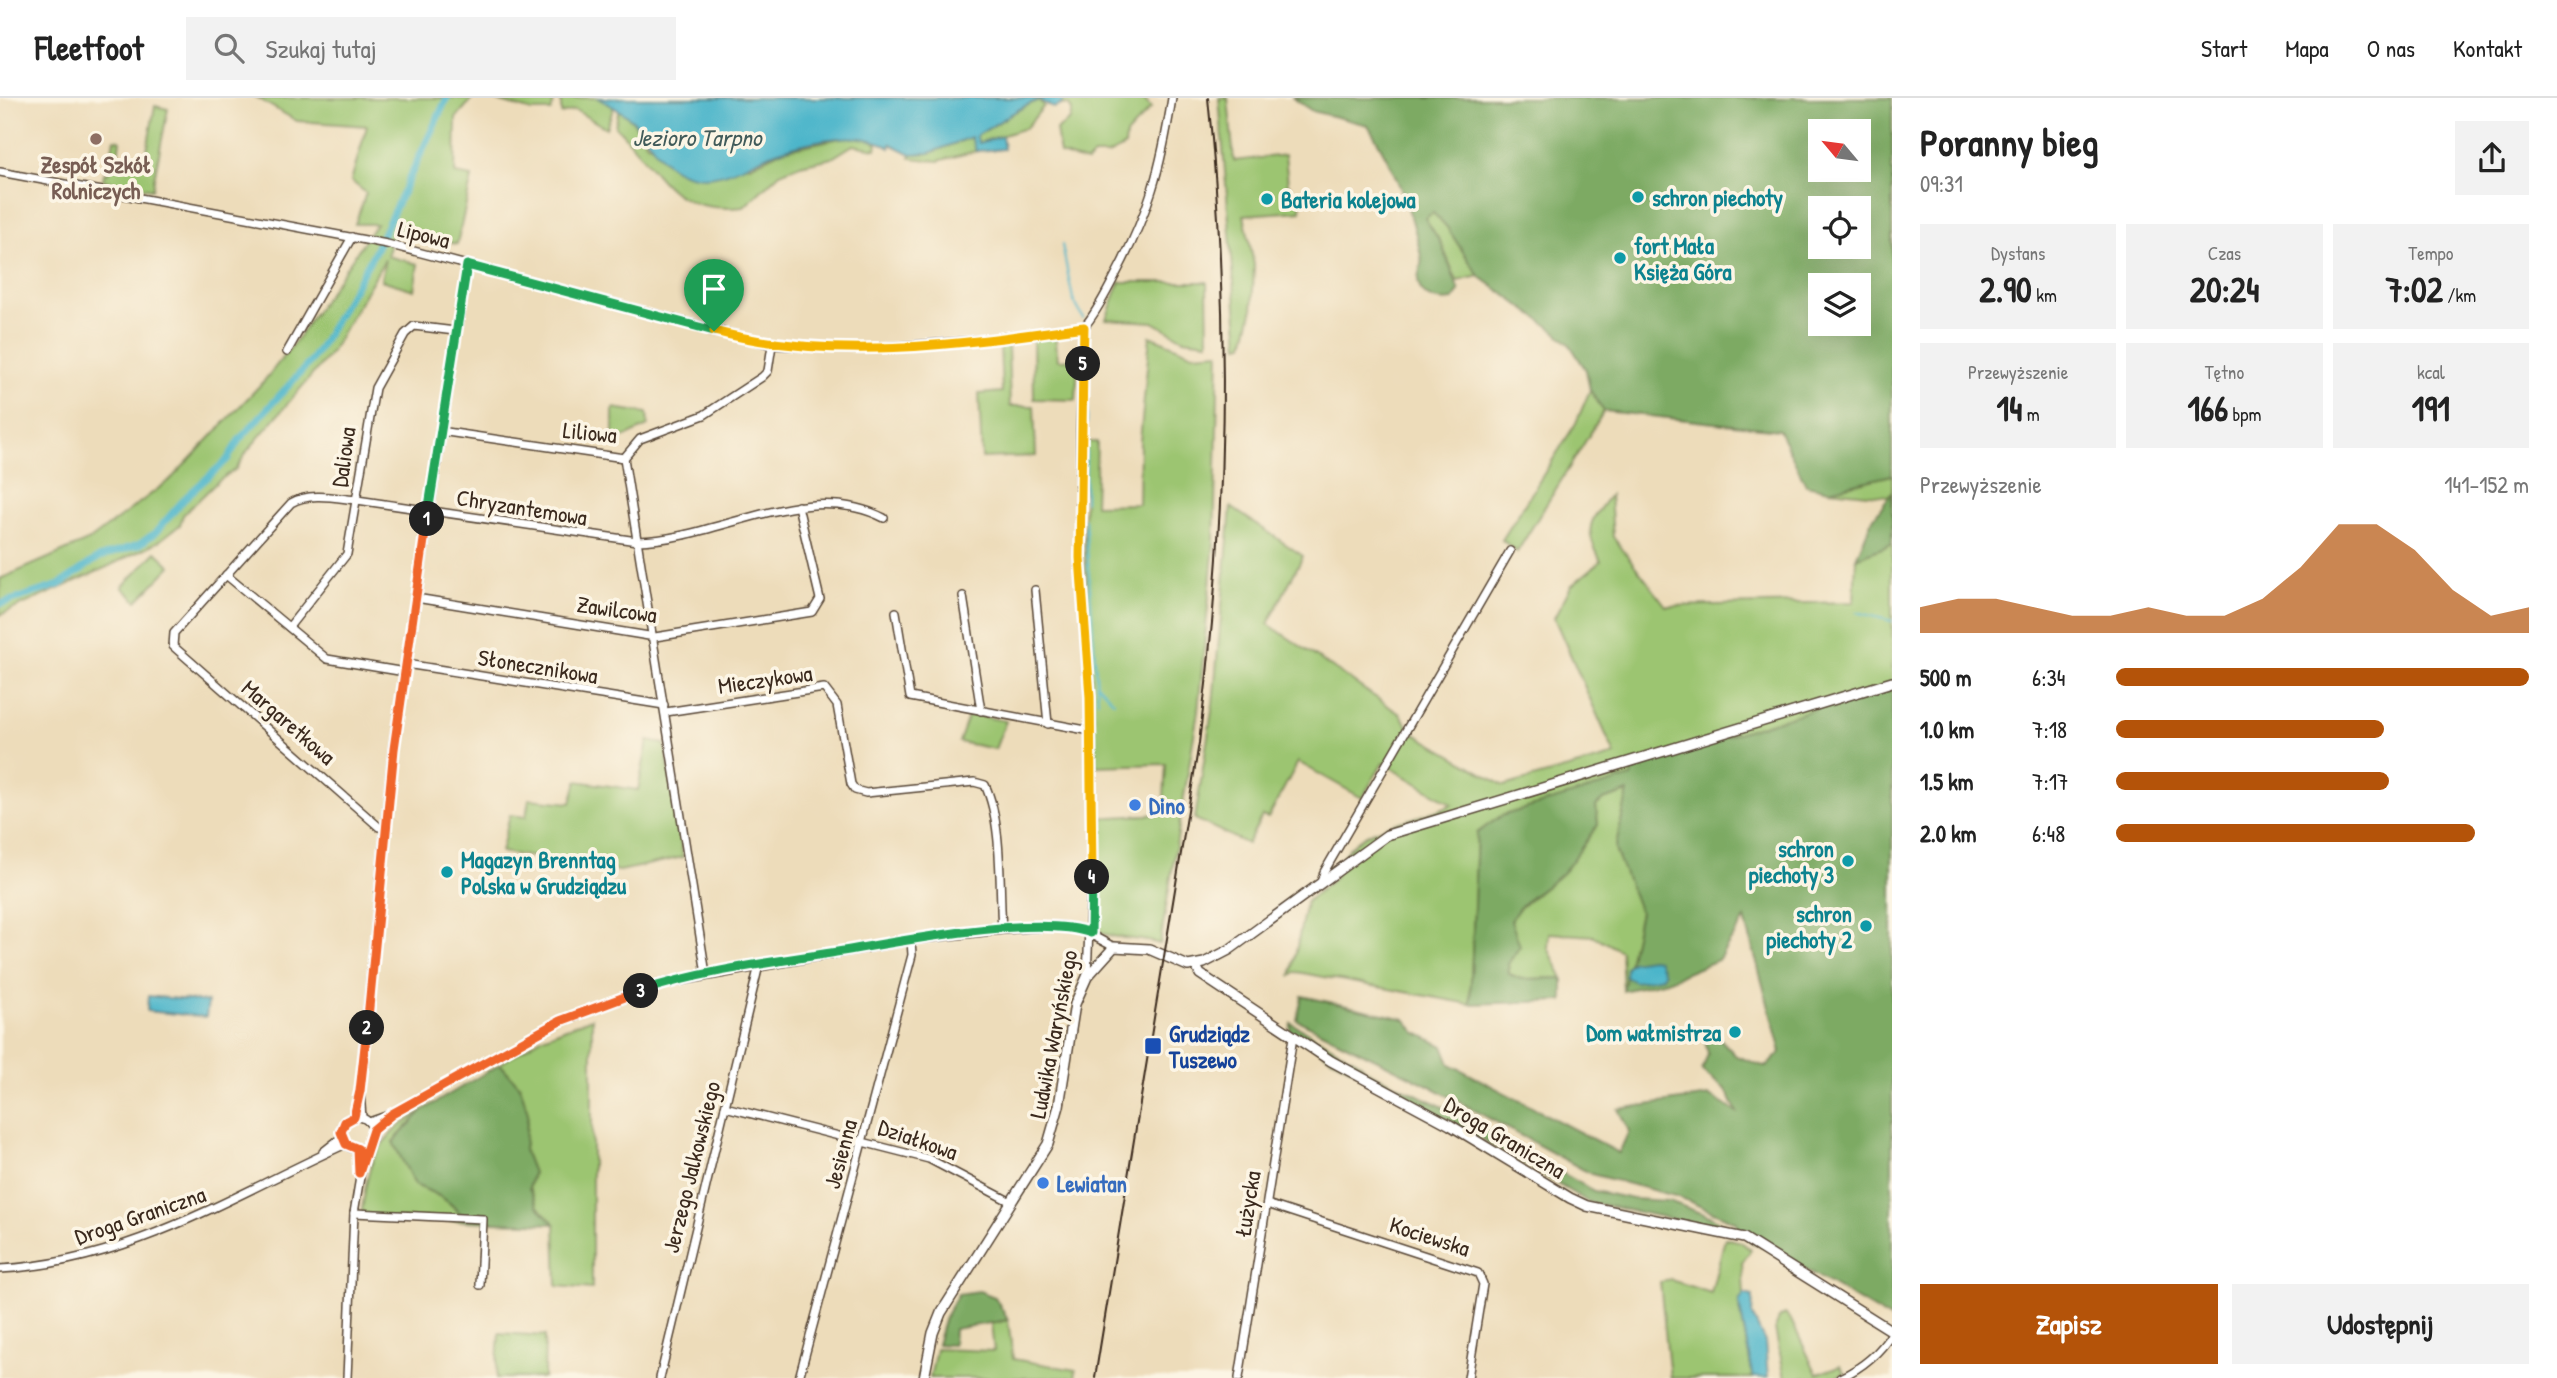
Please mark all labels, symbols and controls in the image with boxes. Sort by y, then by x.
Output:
search box [186,17,676,80]
text: Fleetfoot [35,26,144,70]
icon: search [210,29,248,67]
text: Szukaj tutaj [266,31,377,66]
text: Start [2201,32,2247,64]
text: Mapa [2285,32,2329,64]
text: O nas [2367,32,2415,64]
text: Kontakt [2453,32,2522,64]
text: Poranny bieg [1920,116,2099,168]
north arrow [1808,119,1871,182]
map controls [1808,119,1871,336]
water label: Jezioro Tarpno [633,121,764,154]
button: share [2455,121,2529,195]
marker: Zespół Szkół Rolniczych [88,131,104,147]
place label: Zespół Szkół Rolniczych [41,149,151,207]
text: 09:31 [1920,168,1963,199]
place label: schron piechoty [1652,182,1783,214]
place label: Bateria kolejowa [1281,184,1415,215]
marker: schron piechoty [1630,189,1646,205]
marker: Bateria kolejowa [1259,191,1275,207]
button: locate [1808,196,1871,259]
street label: Lipowa [395,213,453,255]
place label: fort Mała Księża Góra [1634,230,1732,287]
text: Dystans [1991,240,2045,266]
text: Czas [2208,240,2241,266]
text: Tempo [2408,240,2453,266]
marker: fort Mała Księża Góra [1612,250,1628,266]
pin [684,259,744,331]
text: 2.90 [1979,266,2032,313]
text: 20:24 [2190,266,2259,313]
text: 7:02 [2385,266,2443,313]
icon: arrive [695,270,733,308]
button: layers [1808,273,1871,336]
text: km [2032,282,2057,308]
text: /km [2443,282,2476,308]
pin: 5 [1066,346,1100,382]
text: 5 [1078,350,1087,376]
text: Przewyższenie [1968,359,2068,385]
text: Tętno [2205,359,2244,385]
text: kcal [2417,359,2445,385]
text: 14 [1997,385,2022,432]
text: 166 [2188,385,2228,432]
text: 191 [2412,385,2450,432]
text: m [2022,401,2040,427]
text: bpm [2228,401,2261,427]
street label: Liliowa [562,414,618,450]
street label: Daliowa [323,425,363,489]
text: Przewyższenie [1920,469,2042,500]
text: 141–152 m [2444,469,2529,500]
street label: Chryzantemowa [455,481,589,533]
pin: 1 [410,502,444,536]
text: 1 [423,505,430,531]
street label: Zawilcowa [575,588,659,630]
street label: Słonecznikowa [476,641,600,691]
street label: Mieczykowa [716,657,814,701]
text: 500 m [1920,662,1971,693]
text: 6:34 [2032,662,2065,693]
street label: Margaretkowa [235,673,343,771]
text: 1.0 km [1920,714,1974,745]
text: 7:18 [2032,714,2067,745]
text: 1.5 km [1920,766,1973,797]
text: 7:17 [2032,766,2068,797]
place label: Dino [1149,790,1185,821]
marker: Dino [1127,797,1143,813]
text: 2.0 km [1920,818,1976,849]
text: 6:48 [2032,818,2065,849]
place label: schron piechoty 3 [1749,833,1834,891]
place label: Magazyn Brenntag Polska w Grudziądzu [461,844,627,901]
marker: schron piechoty 3 [1840,853,1856,869]
pin: 4 [1074,860,1110,894]
text: 4 [1088,863,1095,889]
marker: Magazyn Brenntag Polska w Grudziądzu [439,864,455,880]
place label: schron piechoty 2 [1766,898,1852,956]
marker: schron piechoty 2 [1858,918,1874,934]
street label: Ludwika Waryńskiego [1021,947,1085,1121]
pin: 3 [624,974,658,1008]
text: 3 [636,977,645,1003]
pin: 2 [350,1010,384,1046]
text: 2 [362,1014,371,1040]
place label: Dom wałmistrza [1586,1017,1721,1048]
place label: Grudziądz Tuszewo [1168,1018,1250,1075]
marker: Dom wałmistrza [1727,1024,1743,1040]
marker: Grudziądz Tuszewo [1143,1036,1163,1056]
street label: Jerzego Jalkowskiego [655,1078,727,1256]
street label: Droga Graniczna [1439,1089,1571,1185]
street label: Działkowa [874,1111,962,1167]
street label: Jesienna [816,1116,864,1192]
place label: Lewiatan [1057,1168,1127,1199]
street label: Łużycka [1226,1169,1268,1239]
marker: Lewiatan [1035,1175,1051,1191]
street label: Droga Graniczna [71,1178,209,1252]
street label: Kociewska [1386,1208,1474,1264]
button: Zapisz [1920,1284,2218,1364]
button: Udostępnij [2232,1284,2529,1364]

